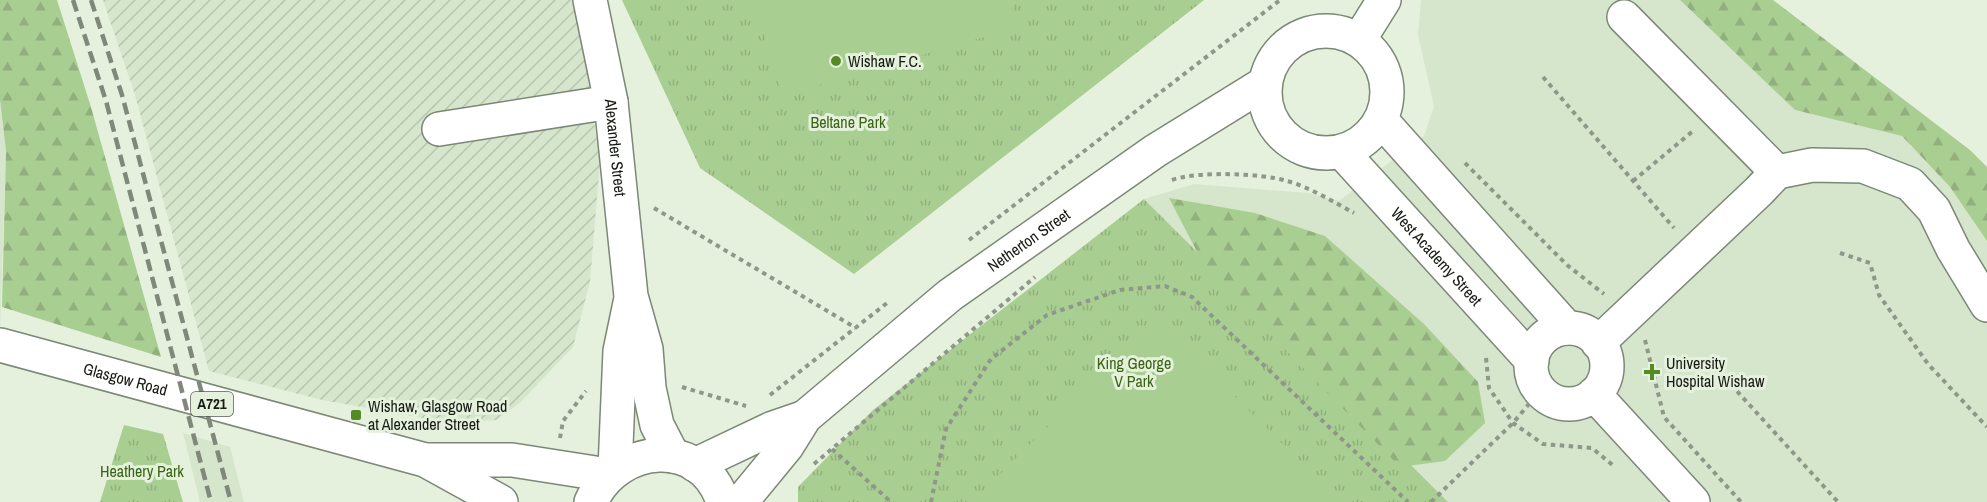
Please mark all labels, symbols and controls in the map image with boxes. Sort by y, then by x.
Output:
place label: Wishaw F.C. [848,50,922,72]
marker: Wishaw F.C. [829,54,843,68]
street label: Alexander Street [600,97,632,198]
park label: Beltane Park [810,111,886,133]
street label: West Academy Street [1386,202,1488,311]
street label: Netherton Street [983,203,1075,277]
park label: King George V Park [1097,352,1171,392]
place label: University Hospital Wishaw [1666,352,1765,392]
street label: Glasgow Road [81,357,170,401]
marker: University Hospital Wishaw [1643,363,1661,381]
road number: A721 [191,392,233,416]
place label: Wishaw, Glasgow Road at Alexander Street [368,395,507,435]
marker: Wishaw, Glasgow Road at Alexander Street [349,408,363,422]
park label: Heathery Park [100,460,184,482]

